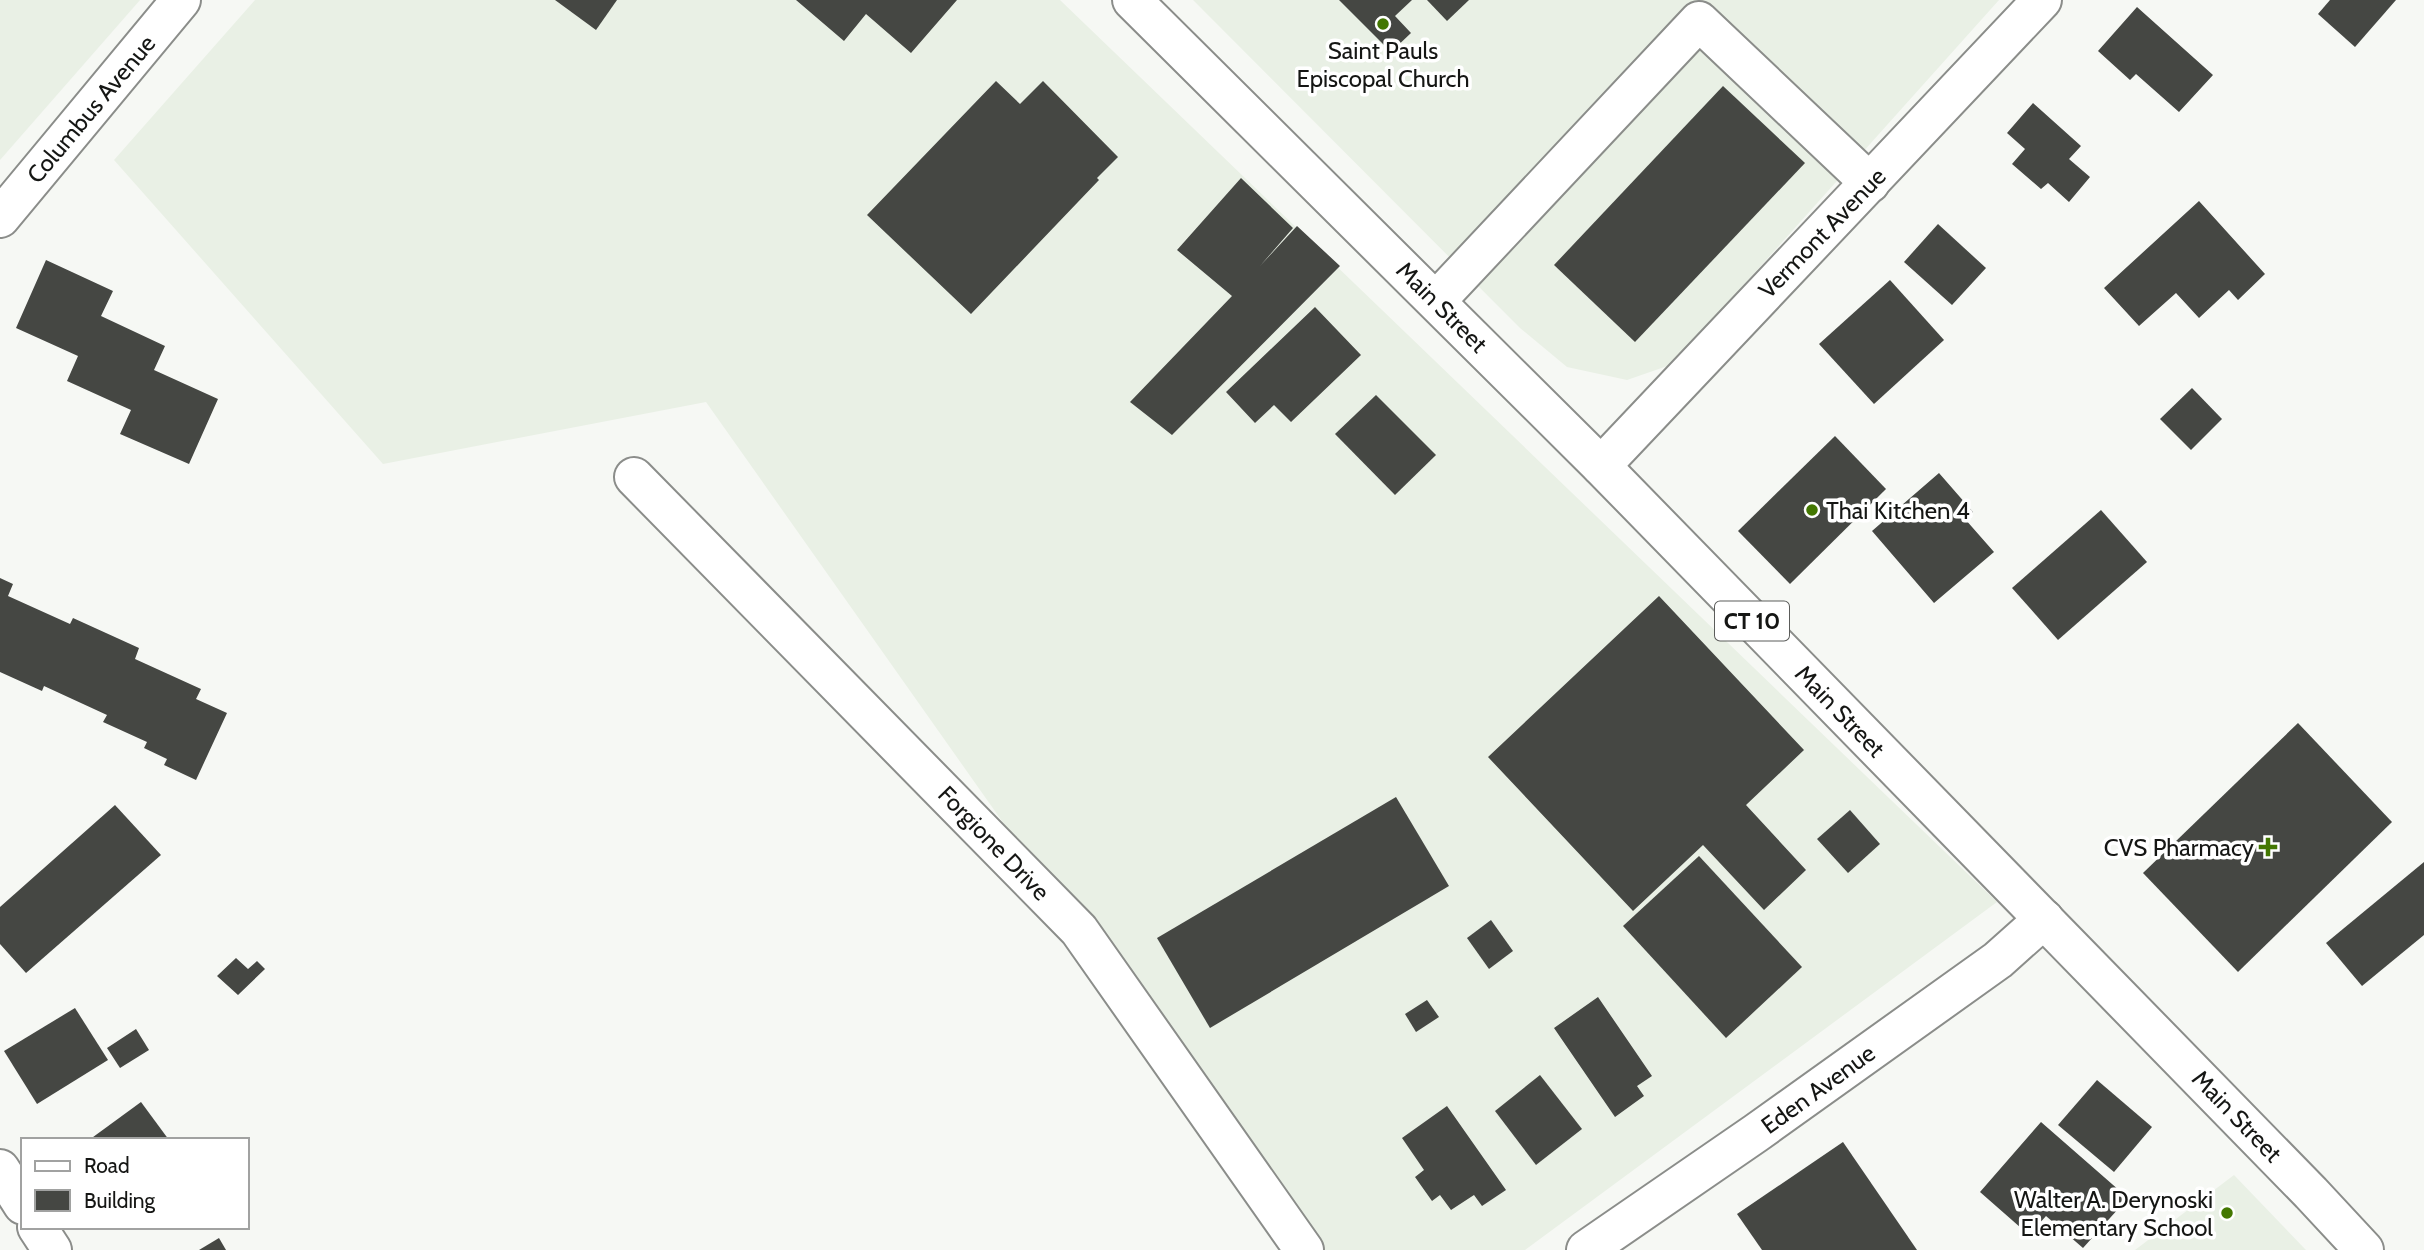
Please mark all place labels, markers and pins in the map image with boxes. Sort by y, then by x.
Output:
marker: Saint Pauls Episcopal Church [1375,16,1391,32]
place label: Saint Pauls Episcopal Church [1297,36,1469,93]
place label: Thai Kitchen 4 [1826,496,1970,525]
marker: Thai Kitchen 4 [1804,502,1820,518]
place label: CVS Pharmacy [2104,833,2254,862]
marker: CVS Pharmacy [2260,839,2276,855]
place label: Walter A. Derynoski Elementary School [2014,1185,2213,1242]
marker: Walter A. Derynoski Elementary School [2219,1205,2235,1221]

